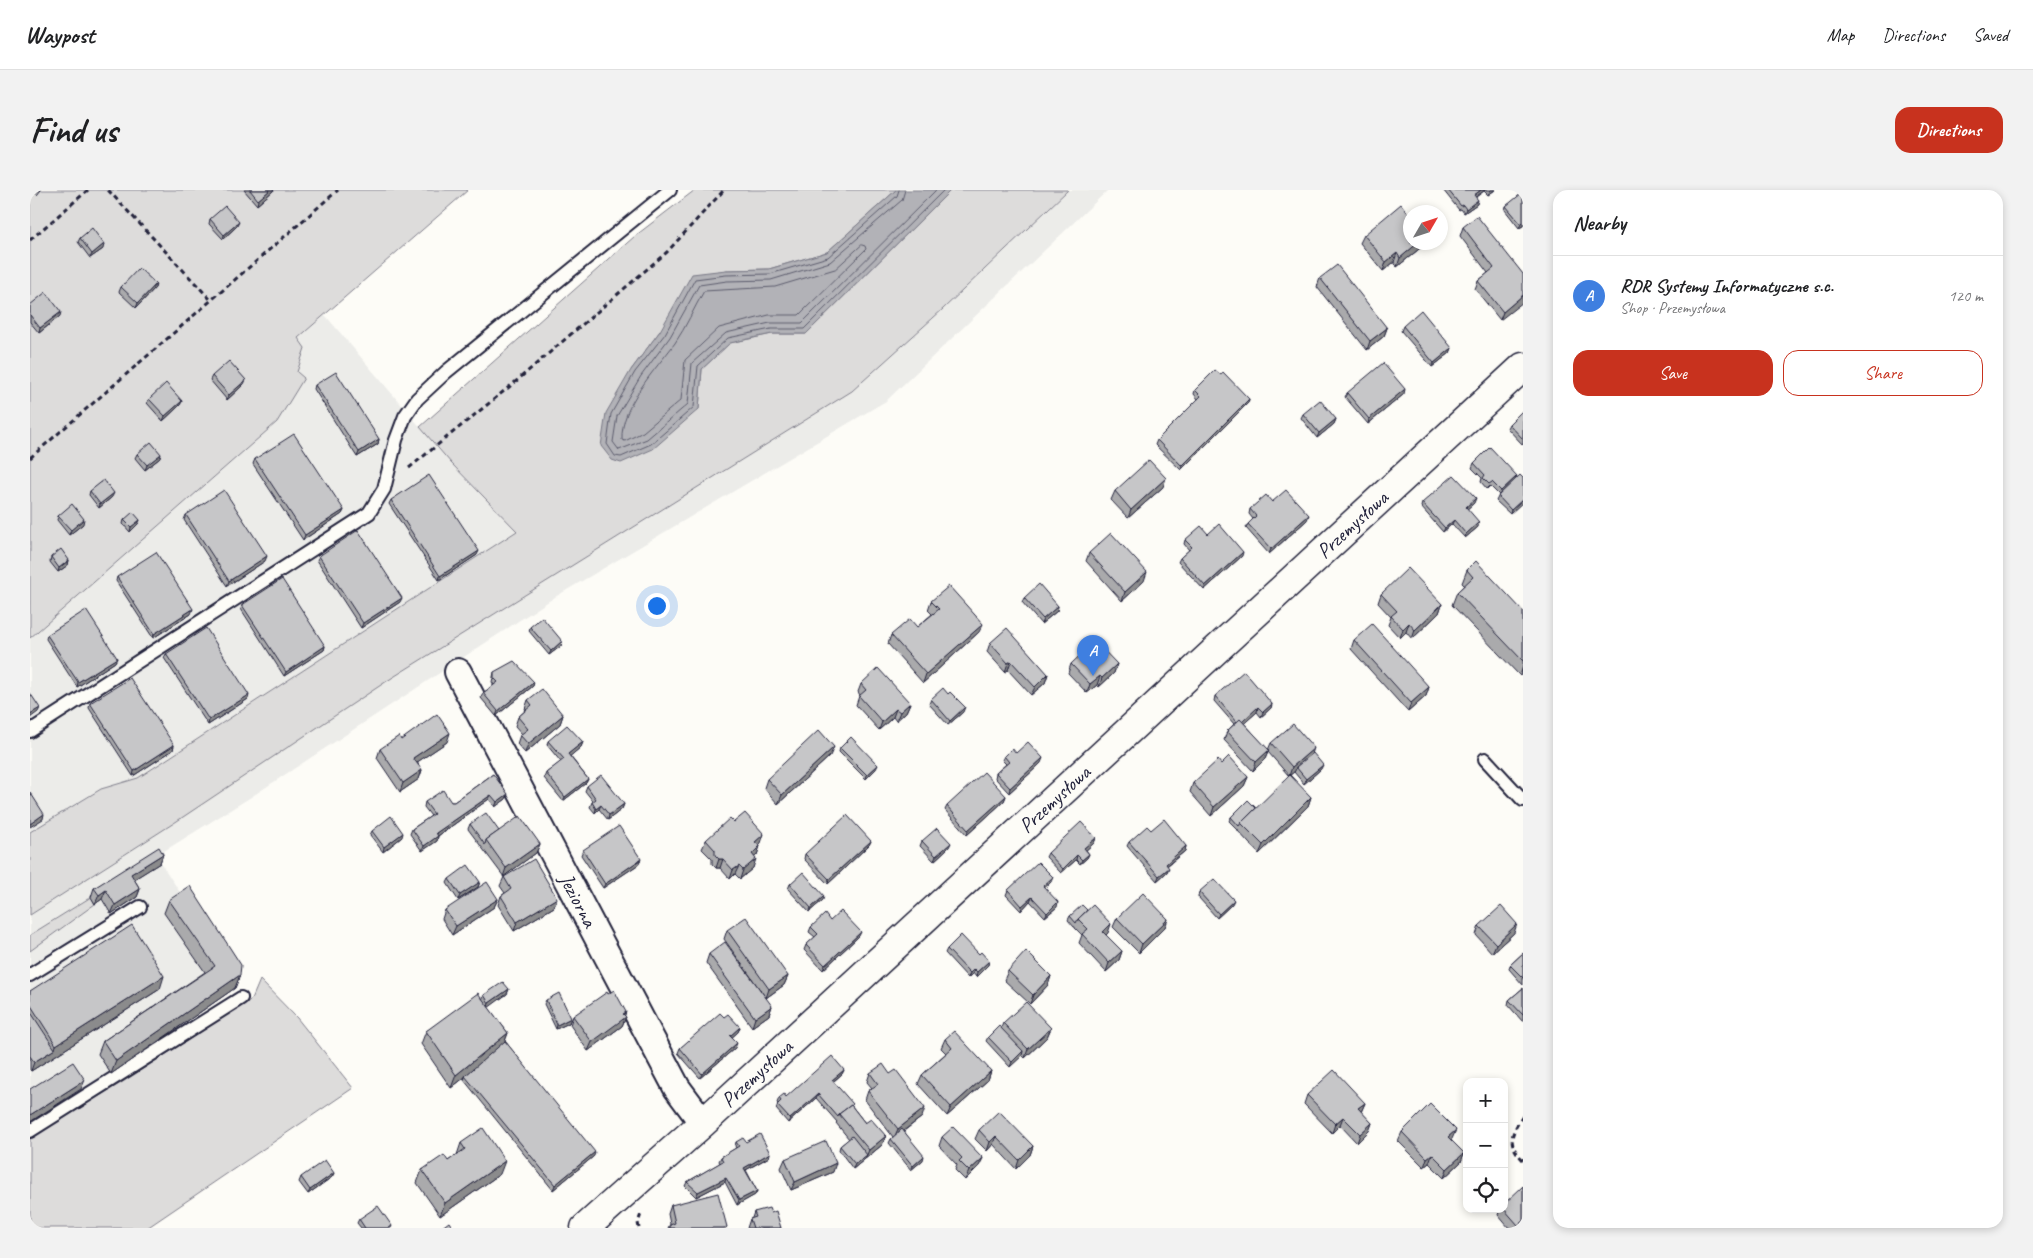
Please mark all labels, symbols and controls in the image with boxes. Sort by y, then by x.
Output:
text: Waypost [25,20,95,50]
text: Map [1827,24,1854,46]
text: Directions [1882,24,1945,46]
text: Saved [1973,24,2008,46]
button: Directions [1895,107,2003,153]
text: Find us [30,108,117,153]
north arrow [1403,205,1448,250]
text: Nearby [1573,210,1626,236]
text: RDR Systemy Informatyczne s.c. [1620,274,1833,298]
text: A [1585,286,1593,306]
text: 120 m [1949,286,1983,306]
text: Shop · Przemysłowa [1620,298,1725,318]
button: Save [1573,350,1773,396]
button: Share [1783,350,1983,396]
street label: Przemysłowa [1311,484,1395,564]
your location [644,593,670,619]
pin: A [1077,635,1109,676]
street label: Przemysłowa [1013,758,1097,838]
street label: Jeziorna [553,868,604,933]
street label: Przemysłowa [716,1033,799,1113]
map controls [1463,1078,1508,1213]
button: + [1463,1078,1508,1123]
button: − [1463,1123,1508,1168]
button: locate [1463,1168,1508,1213]

